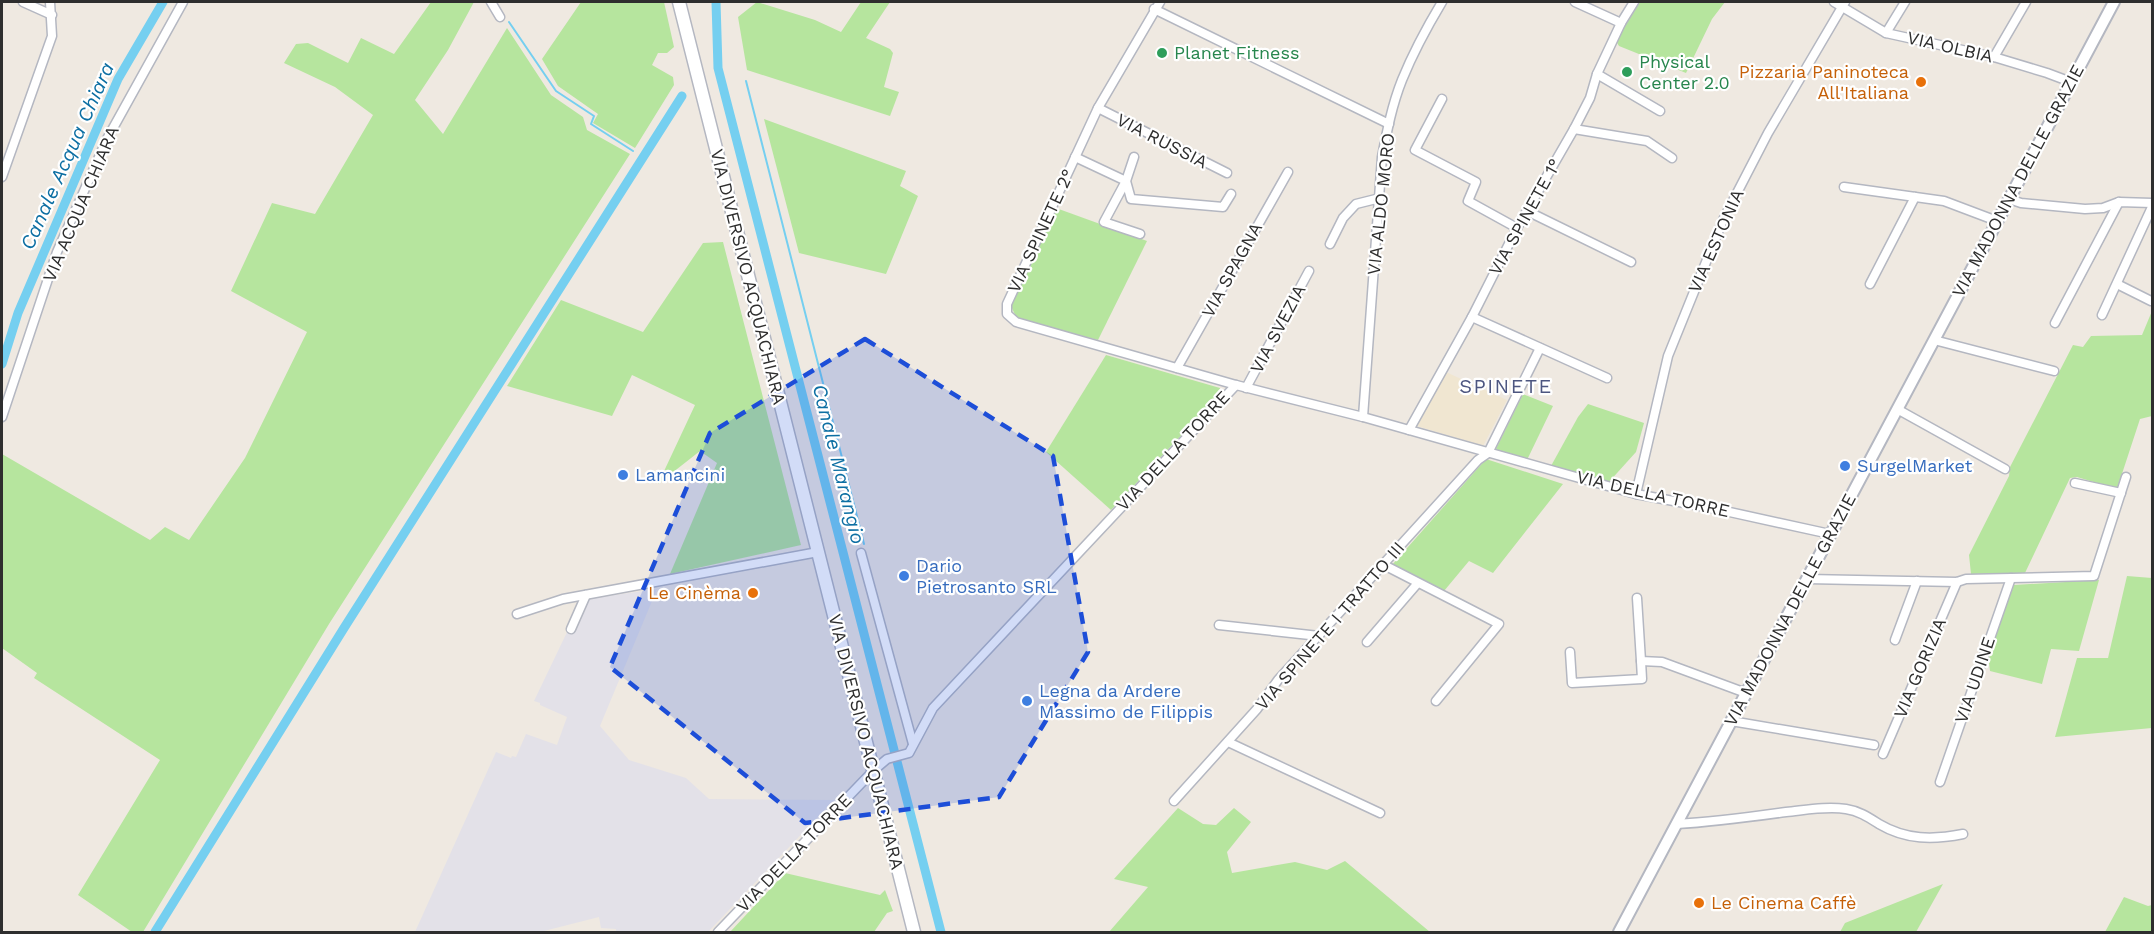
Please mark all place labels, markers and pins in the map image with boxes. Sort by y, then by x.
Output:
place label: Planet Fitness [1174,42,1299,63]
marker: Planet Fitness [1155,46,1169,60]
place label: Physical Center 2.0 [1639,51,1730,93]
place label: Pizzaria Paninoteca All'Italiana [1739,61,1909,103]
marker: Physical Center 2.0 [1620,65,1634,79]
marker: Pizzaria Paninoteca All'Italiana [1914,75,1928,89]
place label: SurgelMarket [1857,455,1973,476]
marker: SurgelMarket [1838,459,1852,473]
place label: Lamancini [635,464,725,485]
marker: Lamancini [616,468,630,482]
place label: Dario Pietrosanto SRL [916,555,1057,597]
marker: Dario Pietrosanto SRL [897,569,911,583]
place label: Le Cinèma [648,582,741,603]
marker: Le Cinèma [746,586,760,600]
place label: Legna da Ardere Massimo de Filippis [1039,680,1213,722]
marker: Legna da Ardere Massimo de Filippis [1020,694,1034,708]
place label: Le Cinema Caffè [1711,892,1856,913]
marker: Le Cinema Caffè [1692,896,1706,910]

